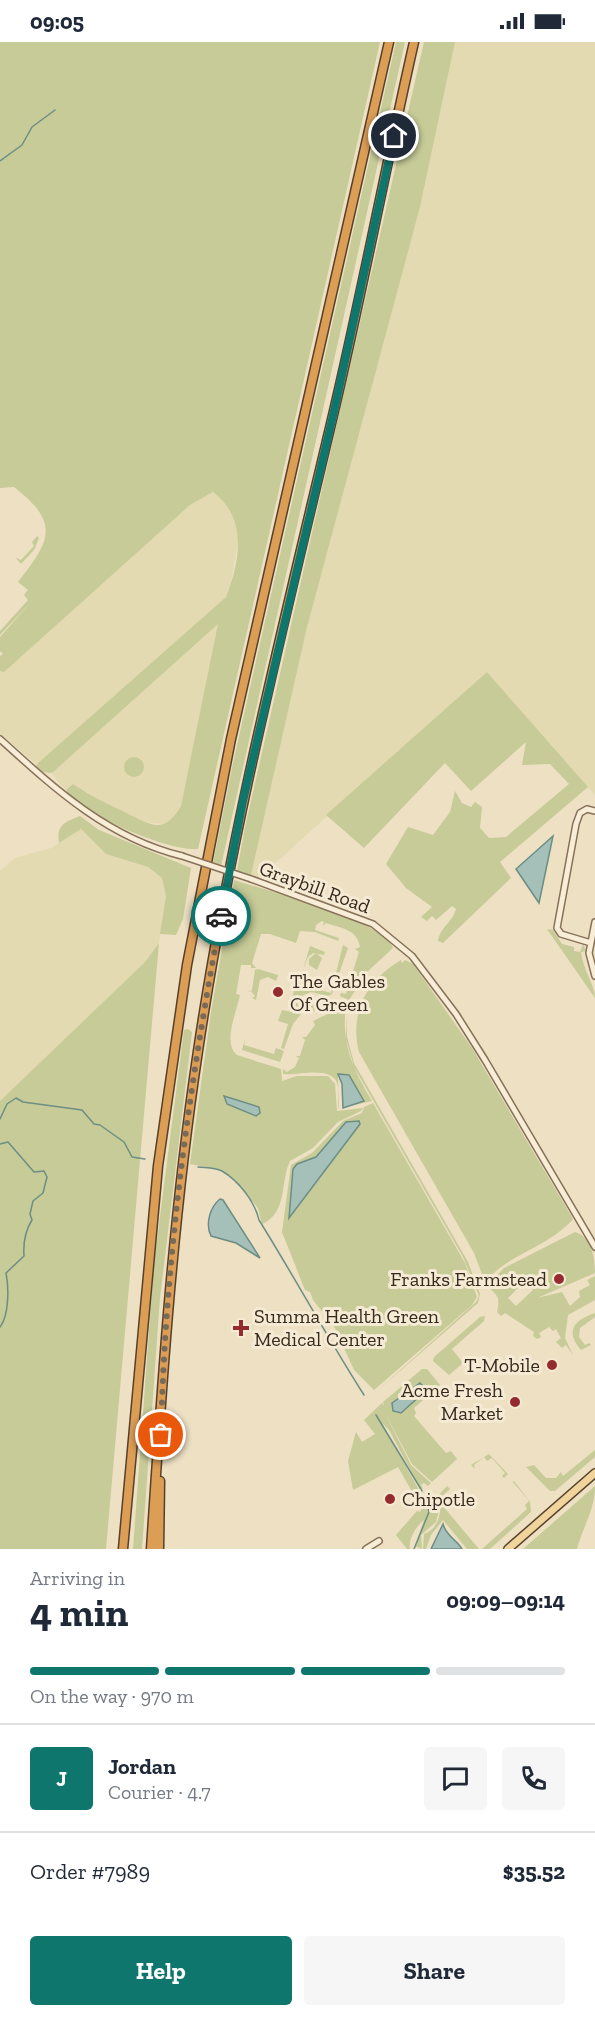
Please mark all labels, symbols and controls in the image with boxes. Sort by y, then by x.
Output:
text: 09:05 [30,8,84,35]
pin [368,110,419,161]
icon: home [377,119,410,152]
street label: Graybill Road [256,856,374,918]
courier [191,886,251,946]
icon: car [205,900,238,933]
place label: The Gables Of Green [290,969,385,1016]
marker: The Gables Of Green [271,985,285,999]
place label: Franks Farmstead [390,1267,547,1291]
marker: Franks Farmstead [552,1272,566,1286]
place label: Summa Health Green Medical Center [254,1304,440,1351]
marker: Summa Health Green Medical Center [232,1319,250,1337]
place label: T-Mobile [464,1353,540,1377]
marker: T-Mobile [545,1358,559,1372]
place label: Acme Fresh Market [401,1378,504,1425]
marker: Acme Fresh Market [508,1395,522,1409]
pin [135,1409,186,1460]
icon: bag [144,1418,177,1451]
place label: Chipotle [402,1487,475,1511]
marker: Chipotle [383,1492,397,1506]
text: Arriving in [30,1566,125,1590]
text: 09:09–09:14 [446,1587,565,1614]
text: 4 min [30,1589,128,1636]
text: On the way · 970 m [30,1684,194,1708]
button: chat [424,1747,487,1810]
button: phone [502,1747,565,1810]
text: Jordan [108,1753,176,1780]
text: J [56,1765,67,1792]
text: Courier · 4.7 [108,1780,211,1804]
text: Order #7989 [30,1858,150,1885]
text: $35.52 [503,1858,565,1885]
button: Help [30,1936,292,2005]
button: Share [304,1936,565,2005]

